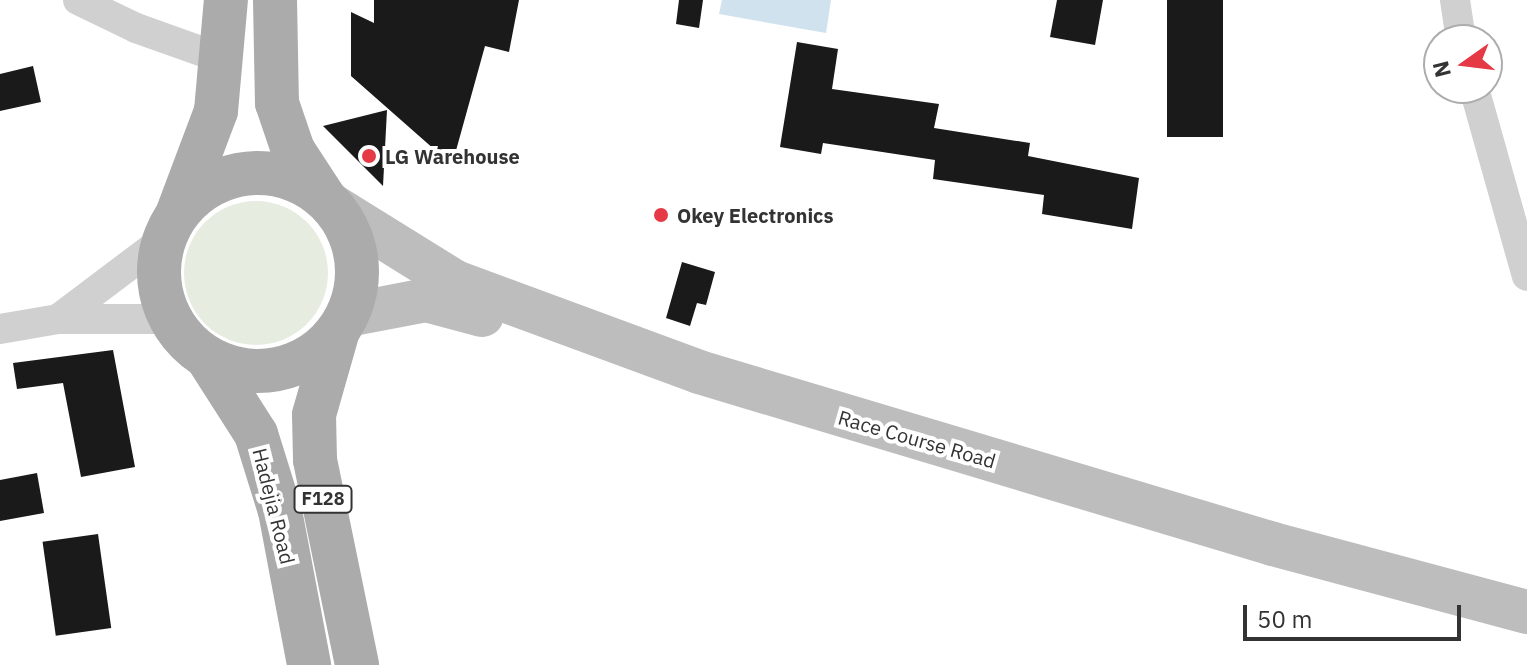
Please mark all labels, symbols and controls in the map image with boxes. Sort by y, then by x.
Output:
north arrow [1423,24,1503,104]
text: N [1425,58,1457,81]
place label: LG Warehouse [385,144,520,168]
marker: LG Warehouse [360,147,378,165]
place label: Okey Electronics [677,203,834,227]
marker: Okey Electronics [652,206,670,224]
street label: Race Course Road [836,405,998,473]
street label: Hadejia Road [248,445,300,567]
road number: F128 [293,485,353,513]
scale bar [1247,589,1465,639]
text: 50 m [1257,603,1312,635]

